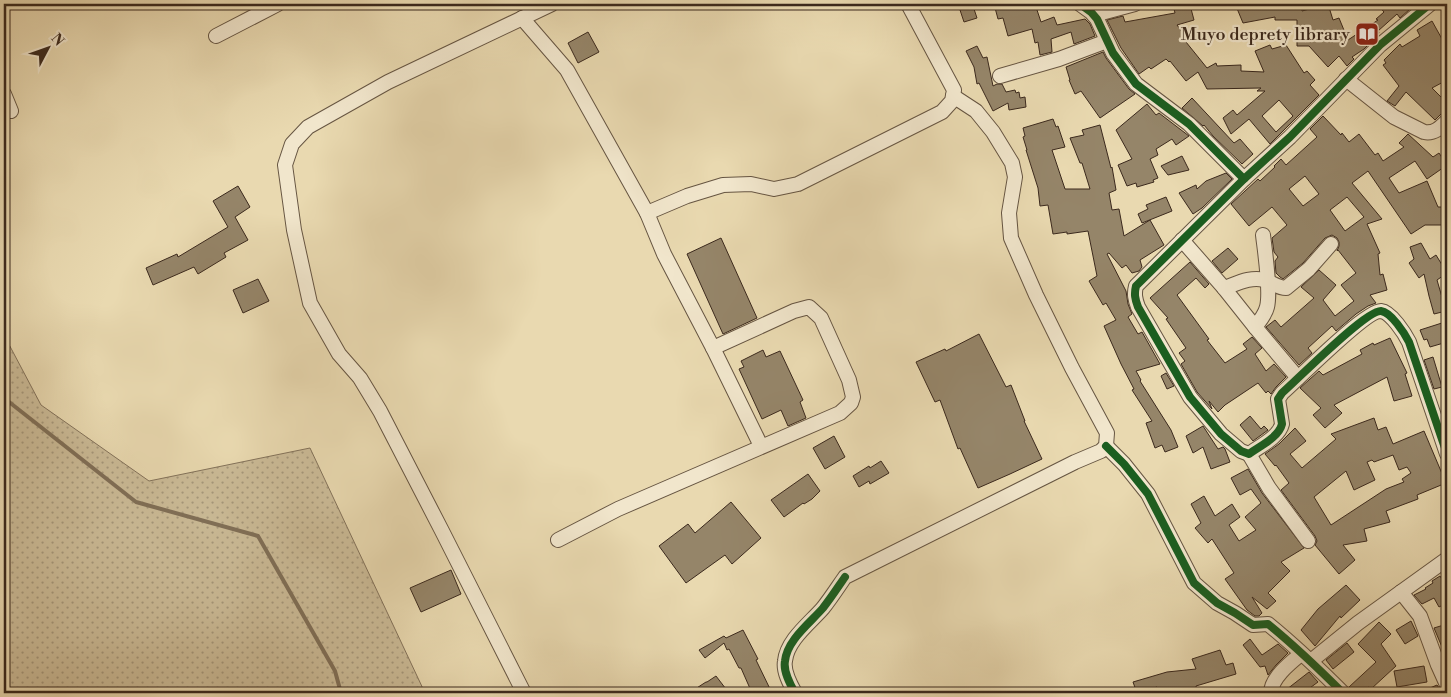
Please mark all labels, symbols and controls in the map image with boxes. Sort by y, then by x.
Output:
library icon: Muyo deprety library [1354,21,1380,47]
north arrow [22,22,72,72]
place label: Muyo deprety library [1181,23,1350,46]
text: N [47,30,67,50]

